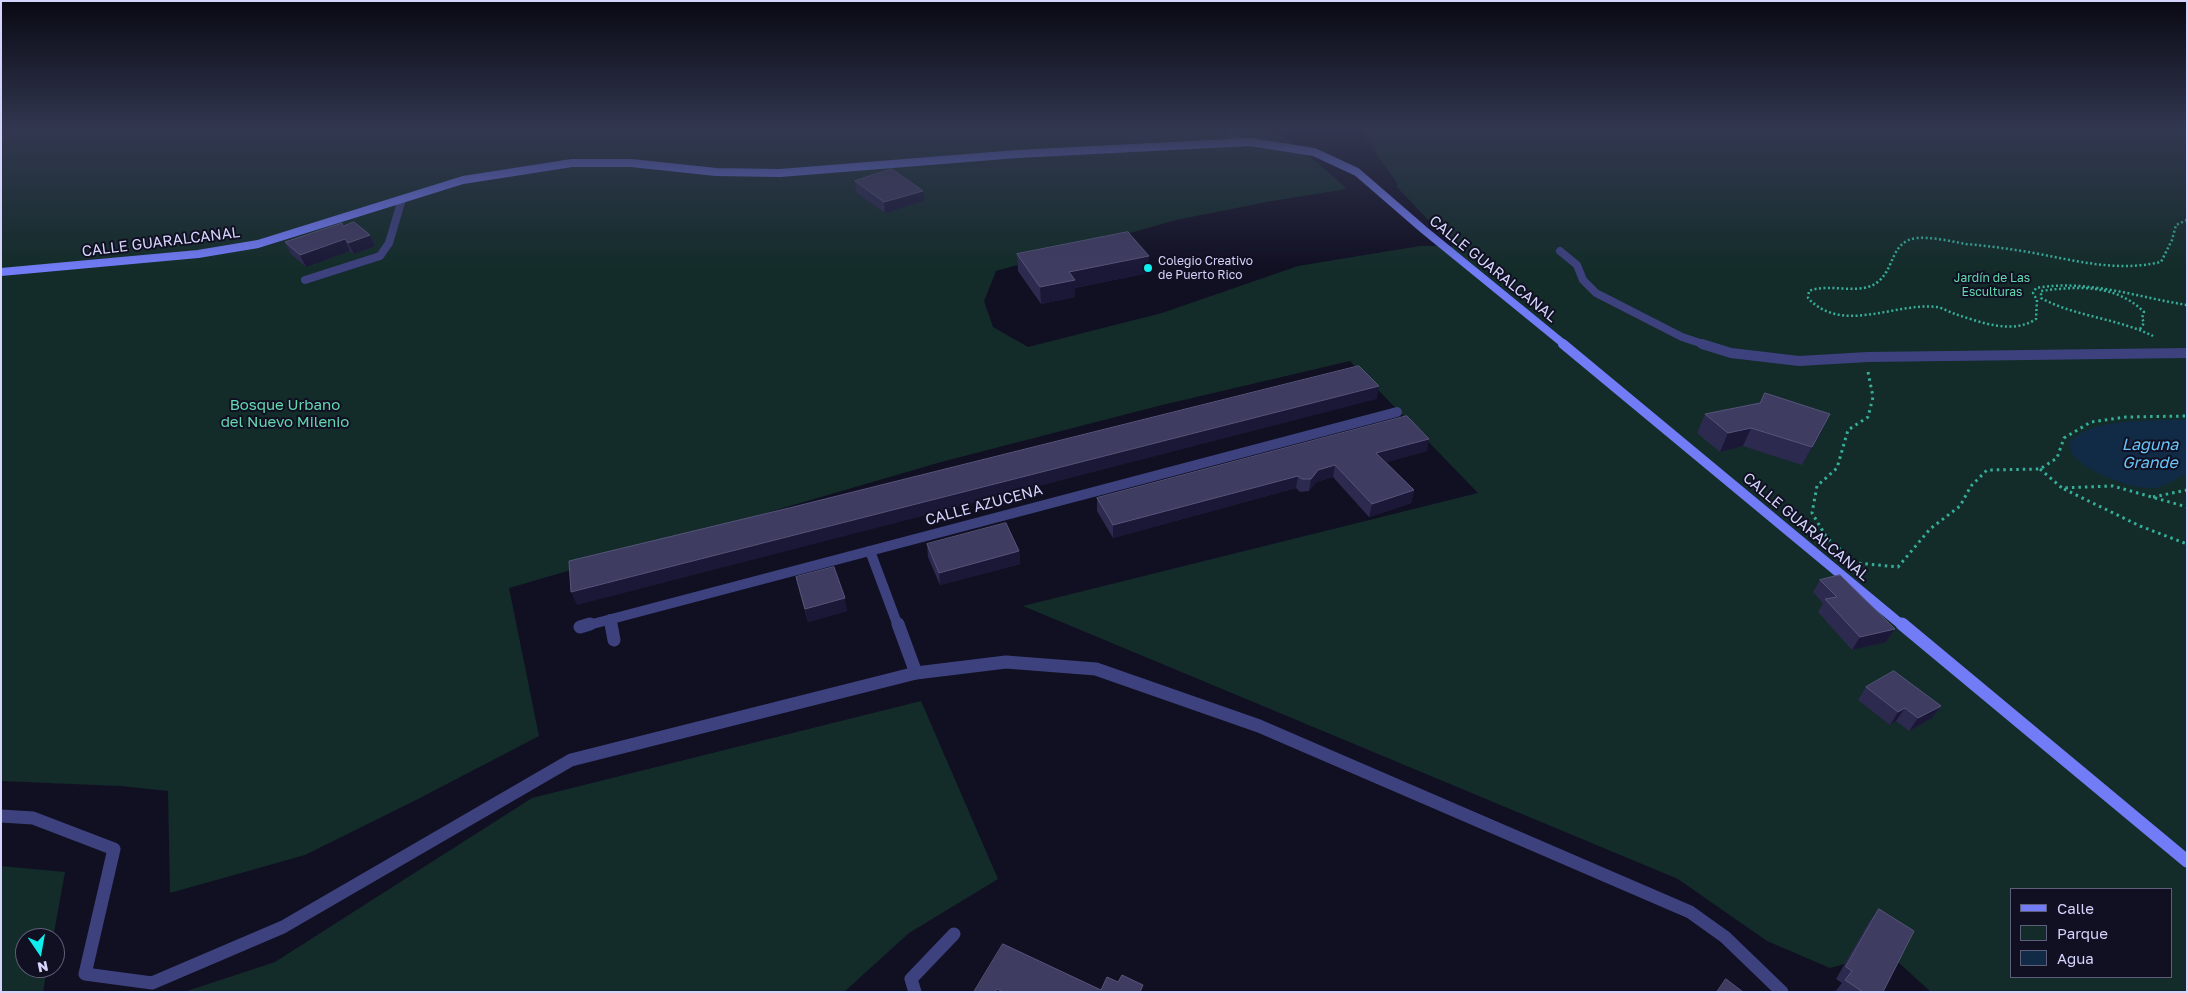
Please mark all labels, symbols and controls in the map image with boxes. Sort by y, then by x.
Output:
street label: CALLE GUARALCANAL [1425,212,1561,326]
street label: CALLE GUARALCANAL [81,223,241,261]
place label: Colegio Creativo de Puerto Rico [1158,254,1253,282]
marker: Colegio Creativo de Puerto Rico [1142,262,1154,274]
park label: Jardín de Las Esculturas [1954,271,2030,299]
park label: Bosque Urbano del Nuevo Milenio [221,396,349,431]
water label: Laguna Grande [2122,435,2178,473]
street label: CALLE GUARALCANAL [1739,469,1873,585]
street label: CALLE AZUCENA [923,481,1045,529]
legend [2010,888,2173,978]
text: Calle [2057,899,2094,917]
text: Parque [2057,924,2108,942]
north arrow [15,928,65,978]
text: Agua [2057,949,2094,967]
text: N [36,958,50,977]

